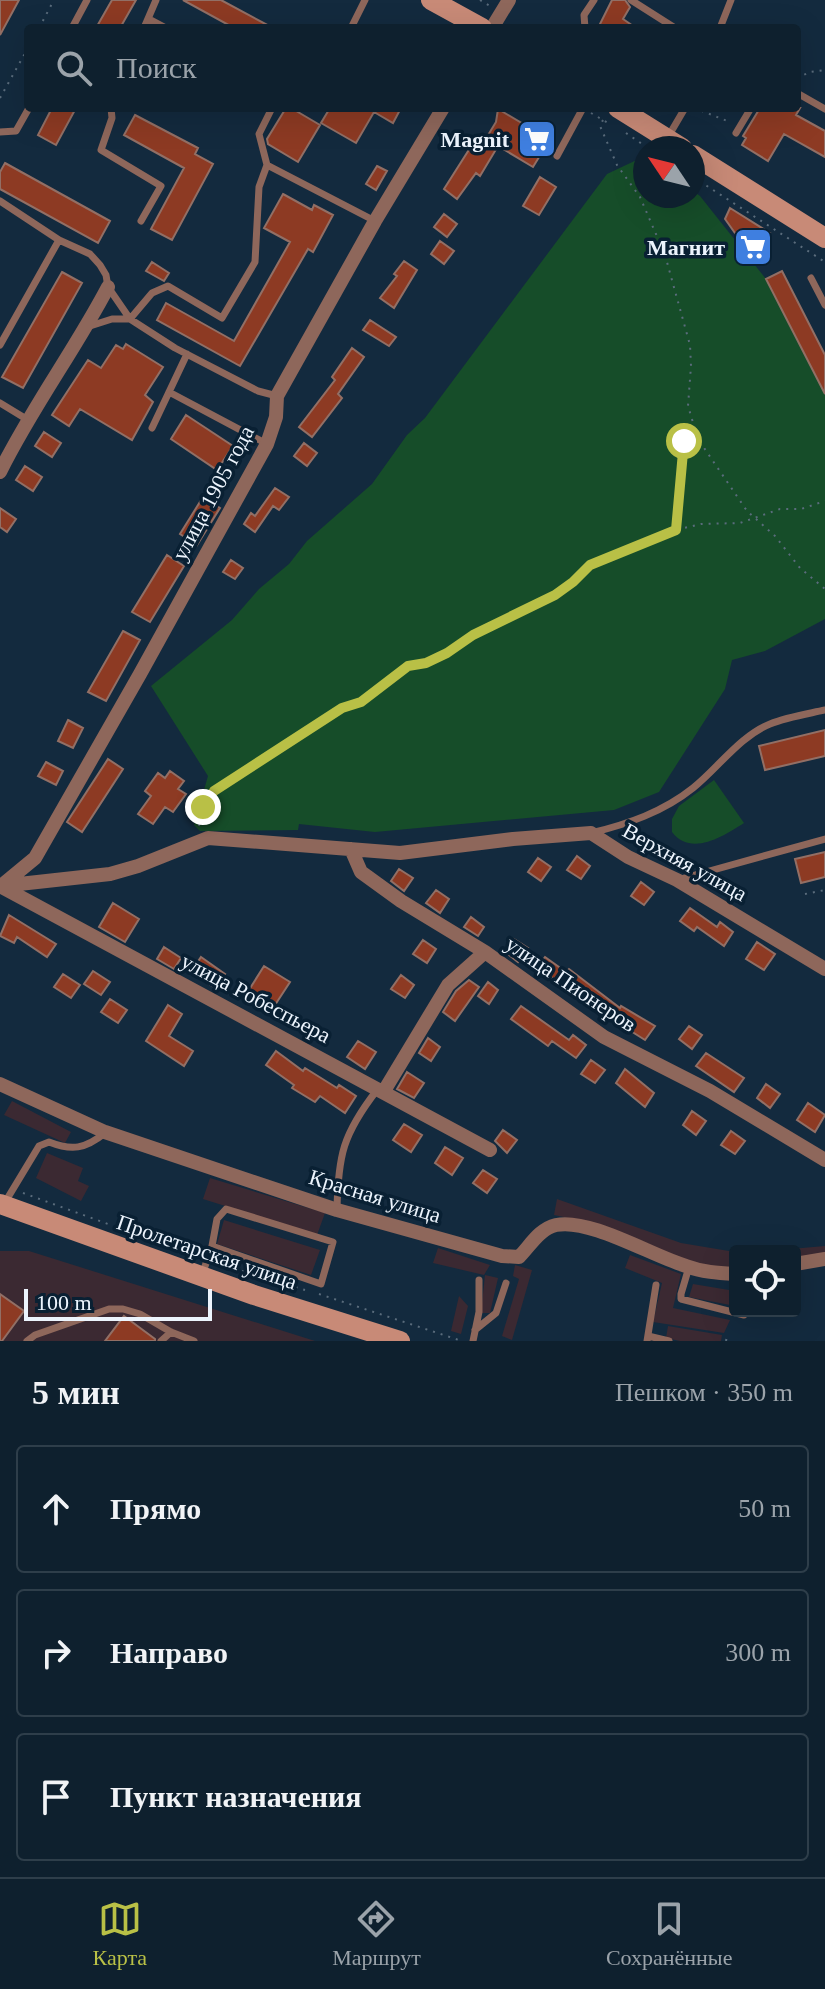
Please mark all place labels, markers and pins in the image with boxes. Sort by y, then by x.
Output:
supermarket icon: Magnit [516,118,558,160]
place label: Magnit [441,127,510,152]
supermarket icon: Магнит [732,226,774,268]
place label: Магнит [647,235,725,260]

